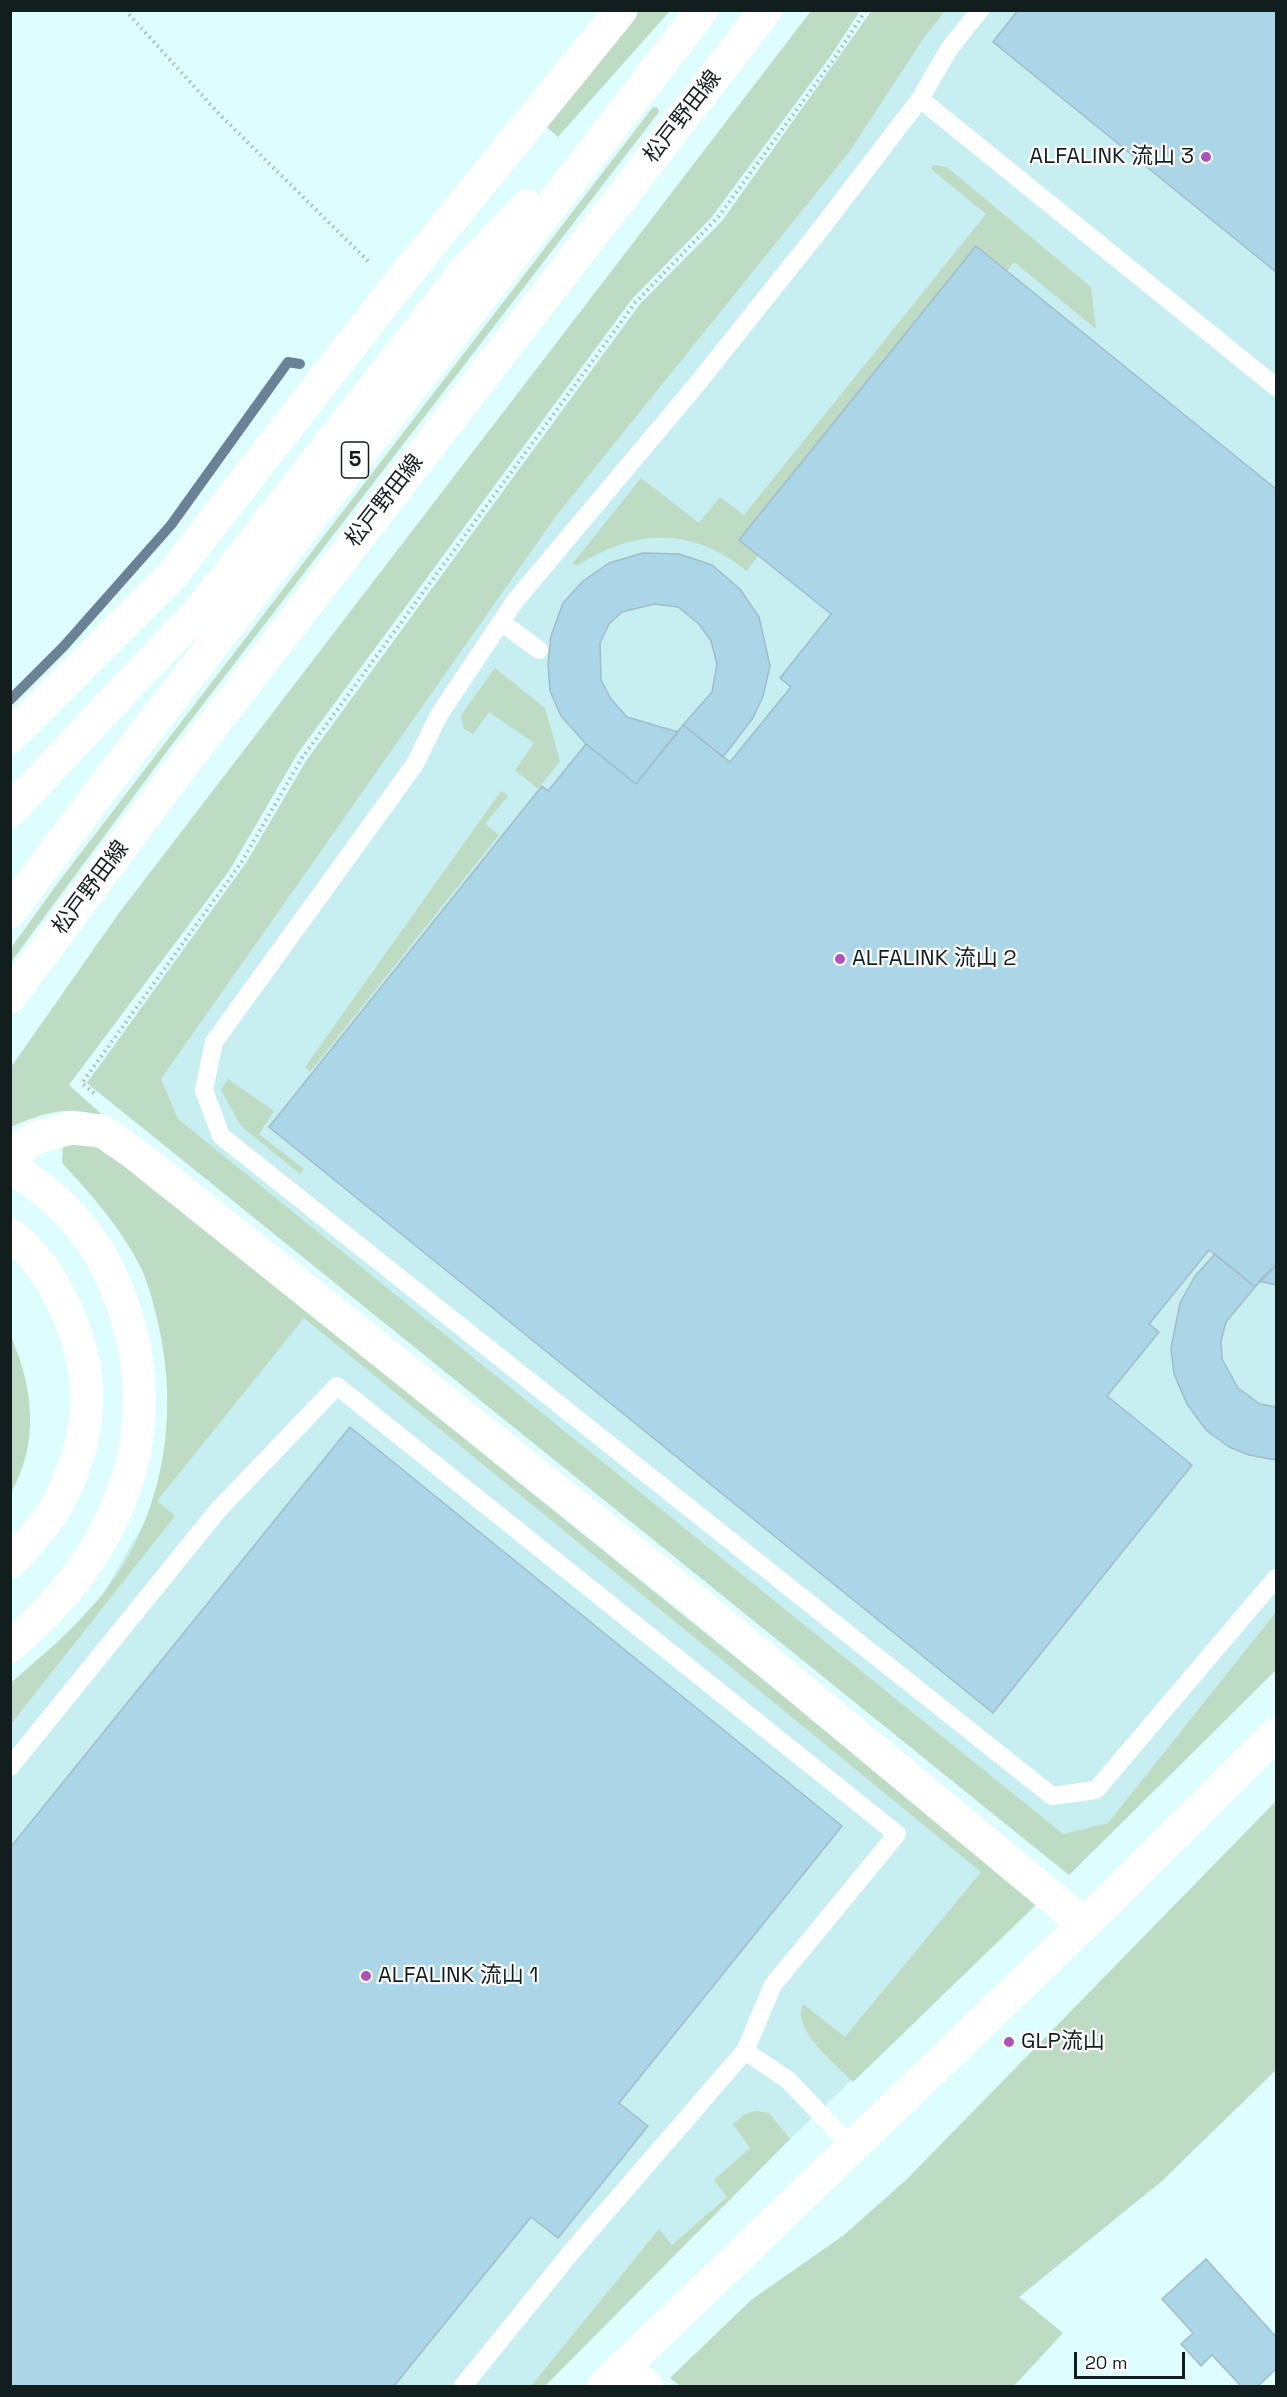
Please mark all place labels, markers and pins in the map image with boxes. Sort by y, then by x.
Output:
place label: ALFALINK 流山 3 [1029,144,1194,170]
marker: ALFALINK 流山 3 [1199,150,1213,164]
place label: ALFALINK 流山 2 [852,946,1017,972]
marker: ALFALINK 流山 2 [833,952,847,966]
place label: ALFALINK 流山 1 [378,1963,539,1989]
marker: ALFALINK 流山 1 [359,1969,373,1983]
place label: GLP流山 [1021,2029,1105,2055]
marker: GLP流山 [1002,2035,1016,2049]

